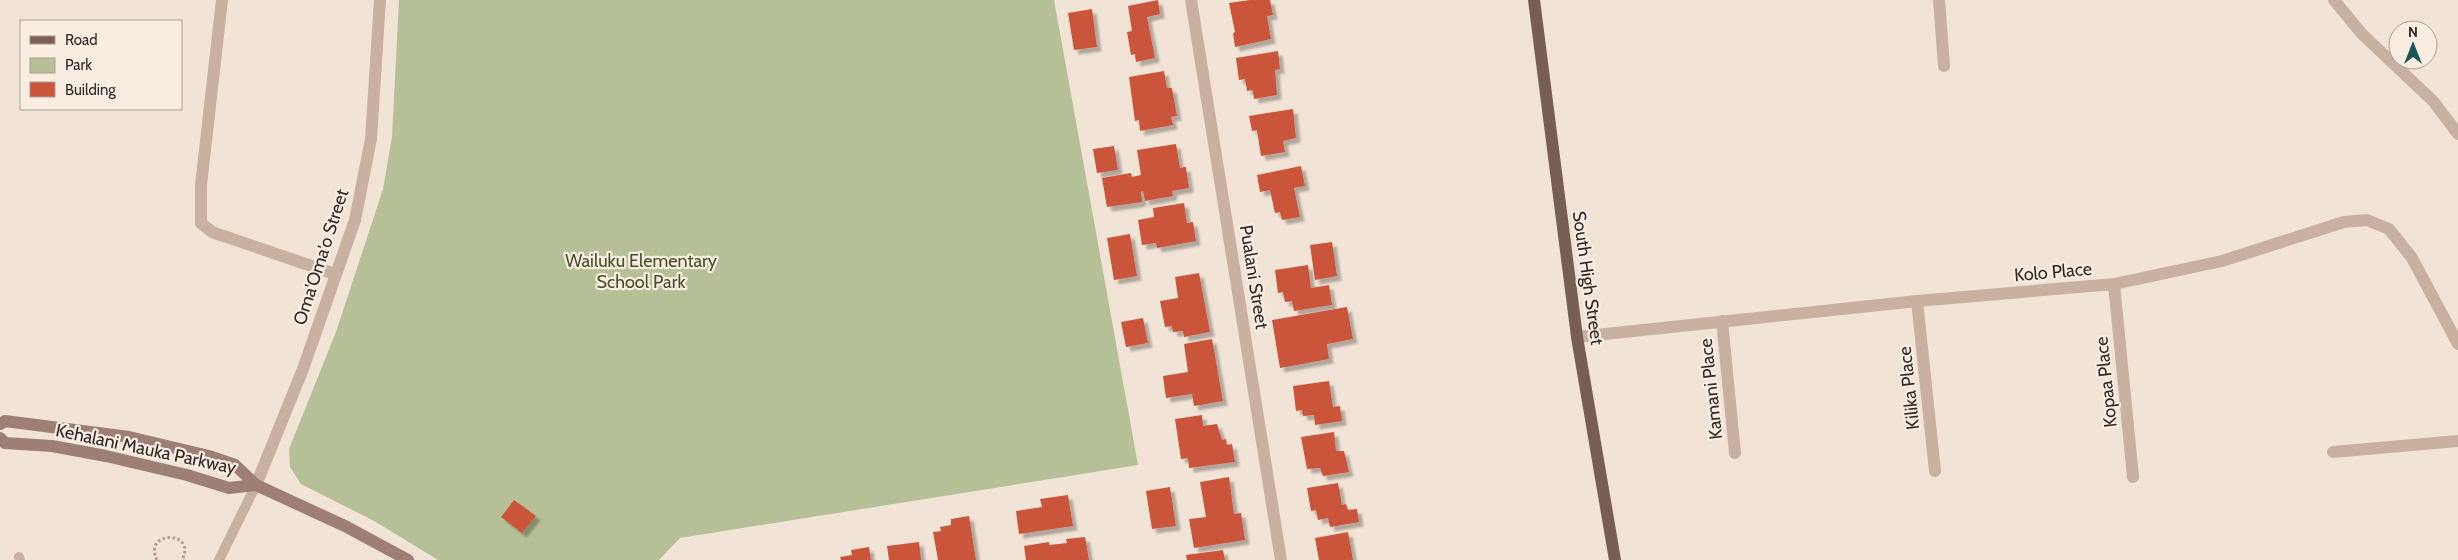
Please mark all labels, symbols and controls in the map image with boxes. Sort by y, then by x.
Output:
legend [20,20,182,110]
north arrow [2388,20,2438,70]
text: N [2408,23,2418,41]
text: Road [65,31,98,49]
text: Park [65,56,92,74]
text: Building [65,81,116,99]
street label: Oma'Oma'o Street [289,186,353,328]
street label: South High Street [1568,210,1608,346]
street label: Pualani Street [1235,223,1273,331]
park label: Wailuku Elementary School Park [565,250,717,293]
street label: Kolo Place [2013,258,2093,286]
street label: Kopaa Place [2090,335,2122,429]
street label: Kamani Place [1695,337,1727,441]
street label: Kilika Place [1894,345,1924,431]
street label: Kehalani Mauka Parkway [54,419,238,479]

